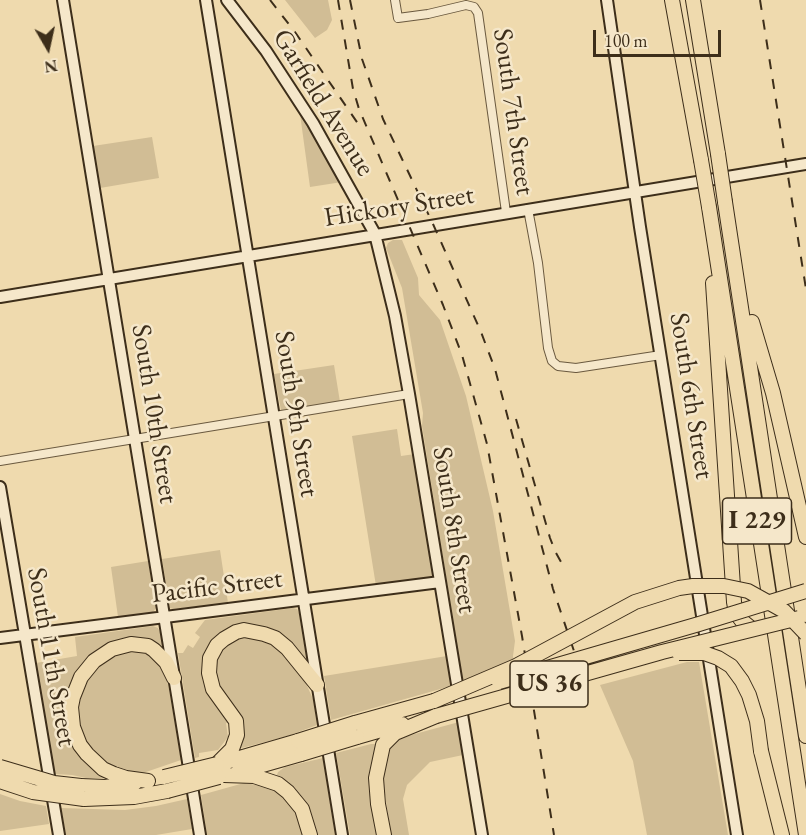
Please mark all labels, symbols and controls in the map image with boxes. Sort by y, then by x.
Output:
north arrow [18,18,78,78]
scale bar [596,18,724,56]
street label: Garfield Avenue [265,24,381,182]
street label: South 7th Street [485,27,541,197]
text: 100 m [604,29,648,52]
text: N [43,55,59,78]
street label: Hickory Street [322,179,476,235]
street label: South 6th Street [662,311,720,481]
street label: South 10th Street [124,322,184,506]
street label: South 9th Street [267,329,325,499]
street label: South 8th Street [425,445,483,615]
road number: I 229 [722,498,792,544]
street label: Pacific Street [150,563,284,611]
street label: South 11th Street [19,565,83,749]
road number: US 36 [510,661,588,707]

